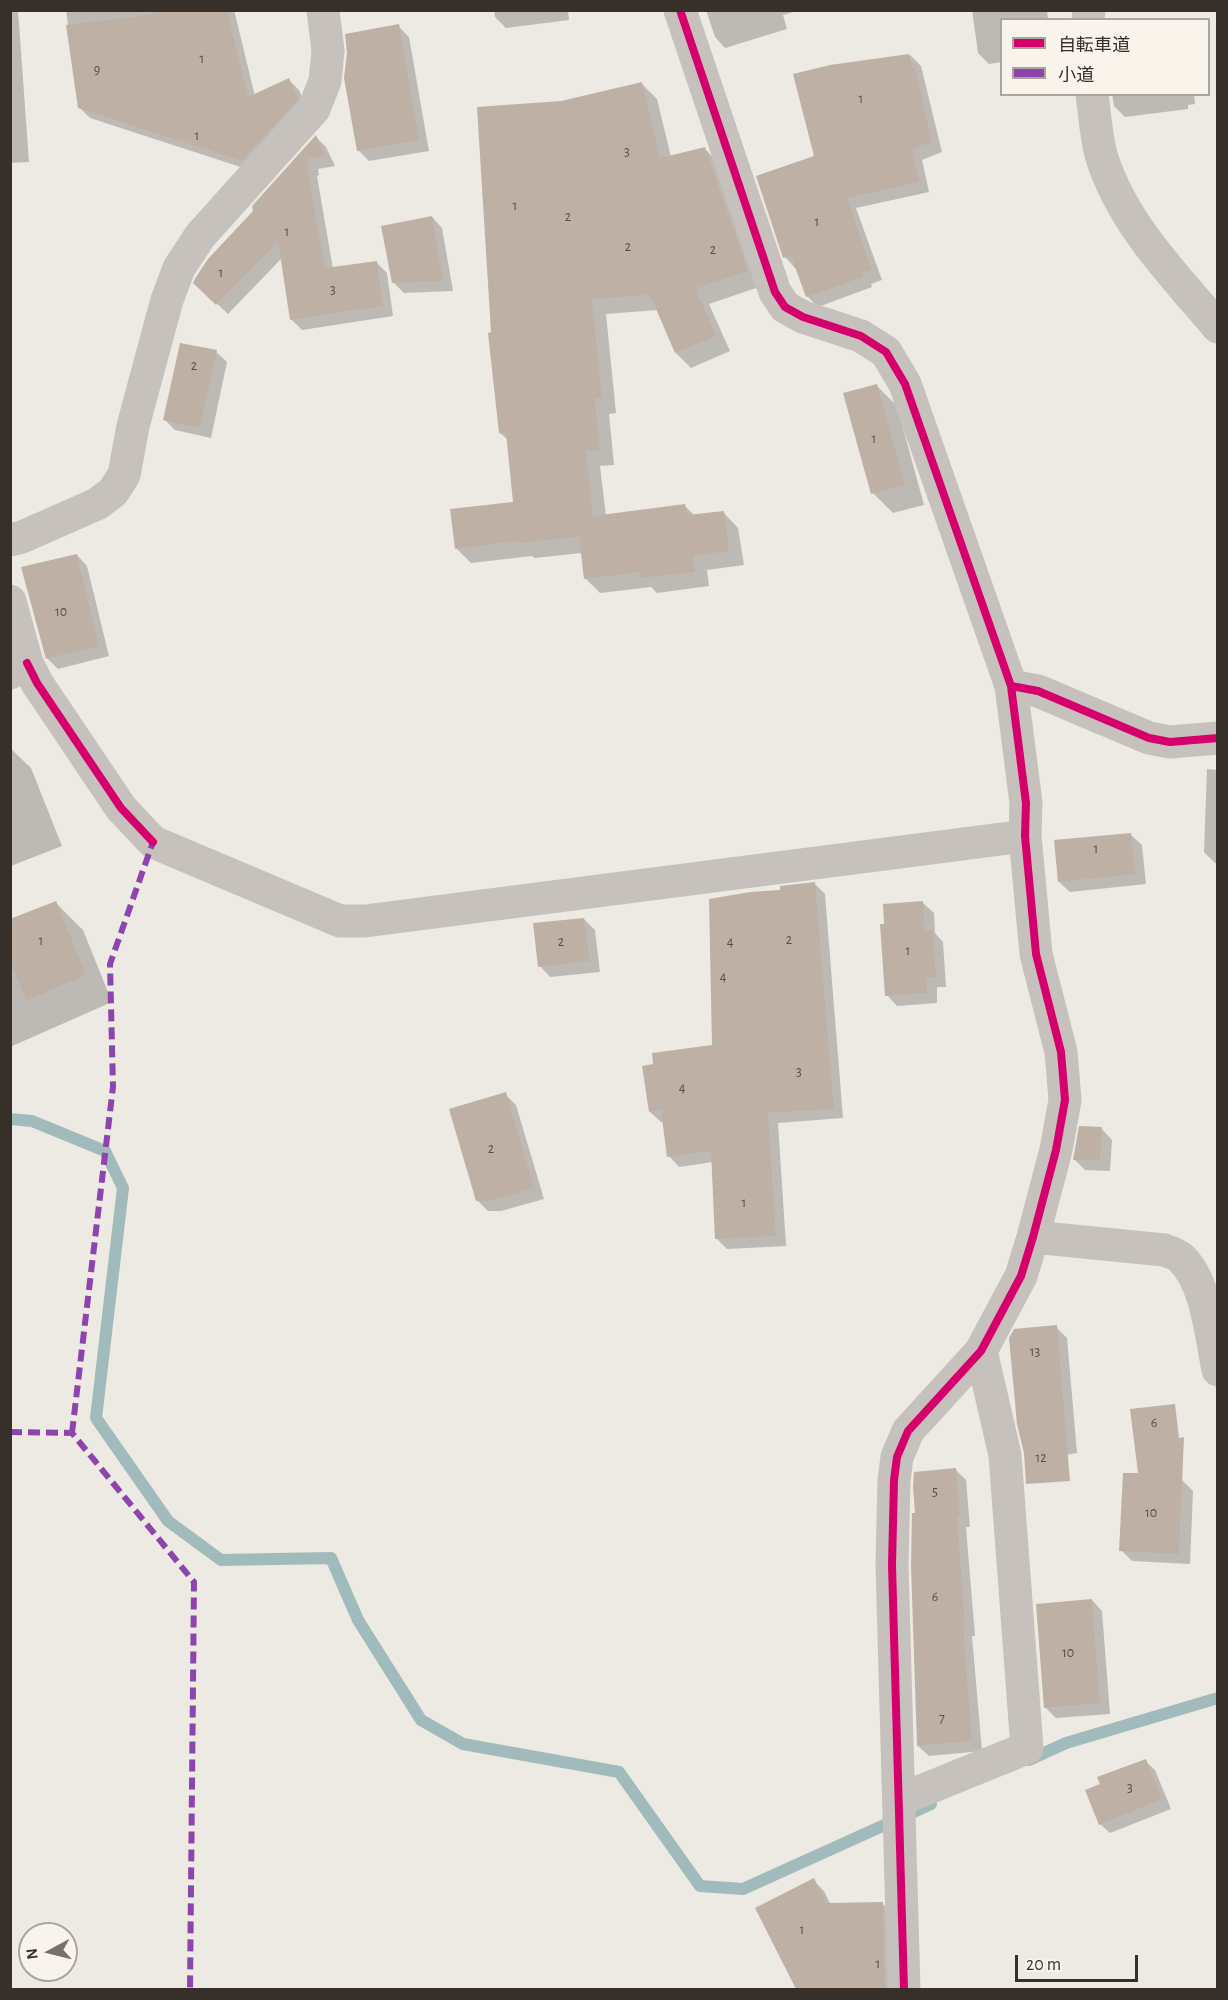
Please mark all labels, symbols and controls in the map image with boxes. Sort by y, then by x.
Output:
legend [1000,18,1210,96]
text: 自転車道 [1058,37,1130,55]
house number: 1 [200,51,204,67]
house number: 9 [94,62,100,78]
text: 小道 [1058,67,1094,85]
house number: 1 [859,91,863,107]
house number: 1 [195,128,199,144]
house number: 3 [624,144,630,160]
house number: 1 [513,198,517,214]
house number: 2 [565,209,571,225]
house number: 1 [815,214,819,230]
house number: 1 [285,224,289,240]
house number: 2 [625,239,631,255]
house number: 2 [710,242,716,258]
house number: 1 [219,265,223,281]
house number: 3 [330,282,336,298]
house number: 2 [191,358,197,374]
house number: 1 [872,431,876,447]
house number: 10 [55,604,67,620]
house number: 1 [1094,841,1098,857]
house number: 2 [786,932,792,948]
house number: 1 [39,933,43,949]
house number: 2 [558,934,564,950]
house number: 4 [727,934,733,950]
house number: 1 [906,943,910,959]
house number: 4 [720,969,726,985]
house number: 3 [796,1064,802,1080]
house number: 4 [679,1080,685,1096]
house number: 2 [488,1141,494,1157]
house number: 1 [742,1195,746,1211]
house number: 13 [1030,1344,1040,1360]
house number: 6 [1151,1415,1157,1431]
house number: 12 [1035,1450,1047,1466]
house number: 5 [932,1484,938,1500]
house number: 10 [1145,1505,1157,1521]
house number: 6 [932,1589,938,1605]
house number: 10 [1062,1645,1074,1661]
house number: 7 [939,1710,945,1726]
house number: 3 [1127,1780,1133,1796]
north arrow [18,1922,78,1982]
house number: 1 [800,1922,804,1938]
scale bar [1018,1943,1141,1981]
text: N [24,1947,41,1960]
house number: 1 [876,1956,880,1972]
text: 20 m [1026,1956,1061,1974]

